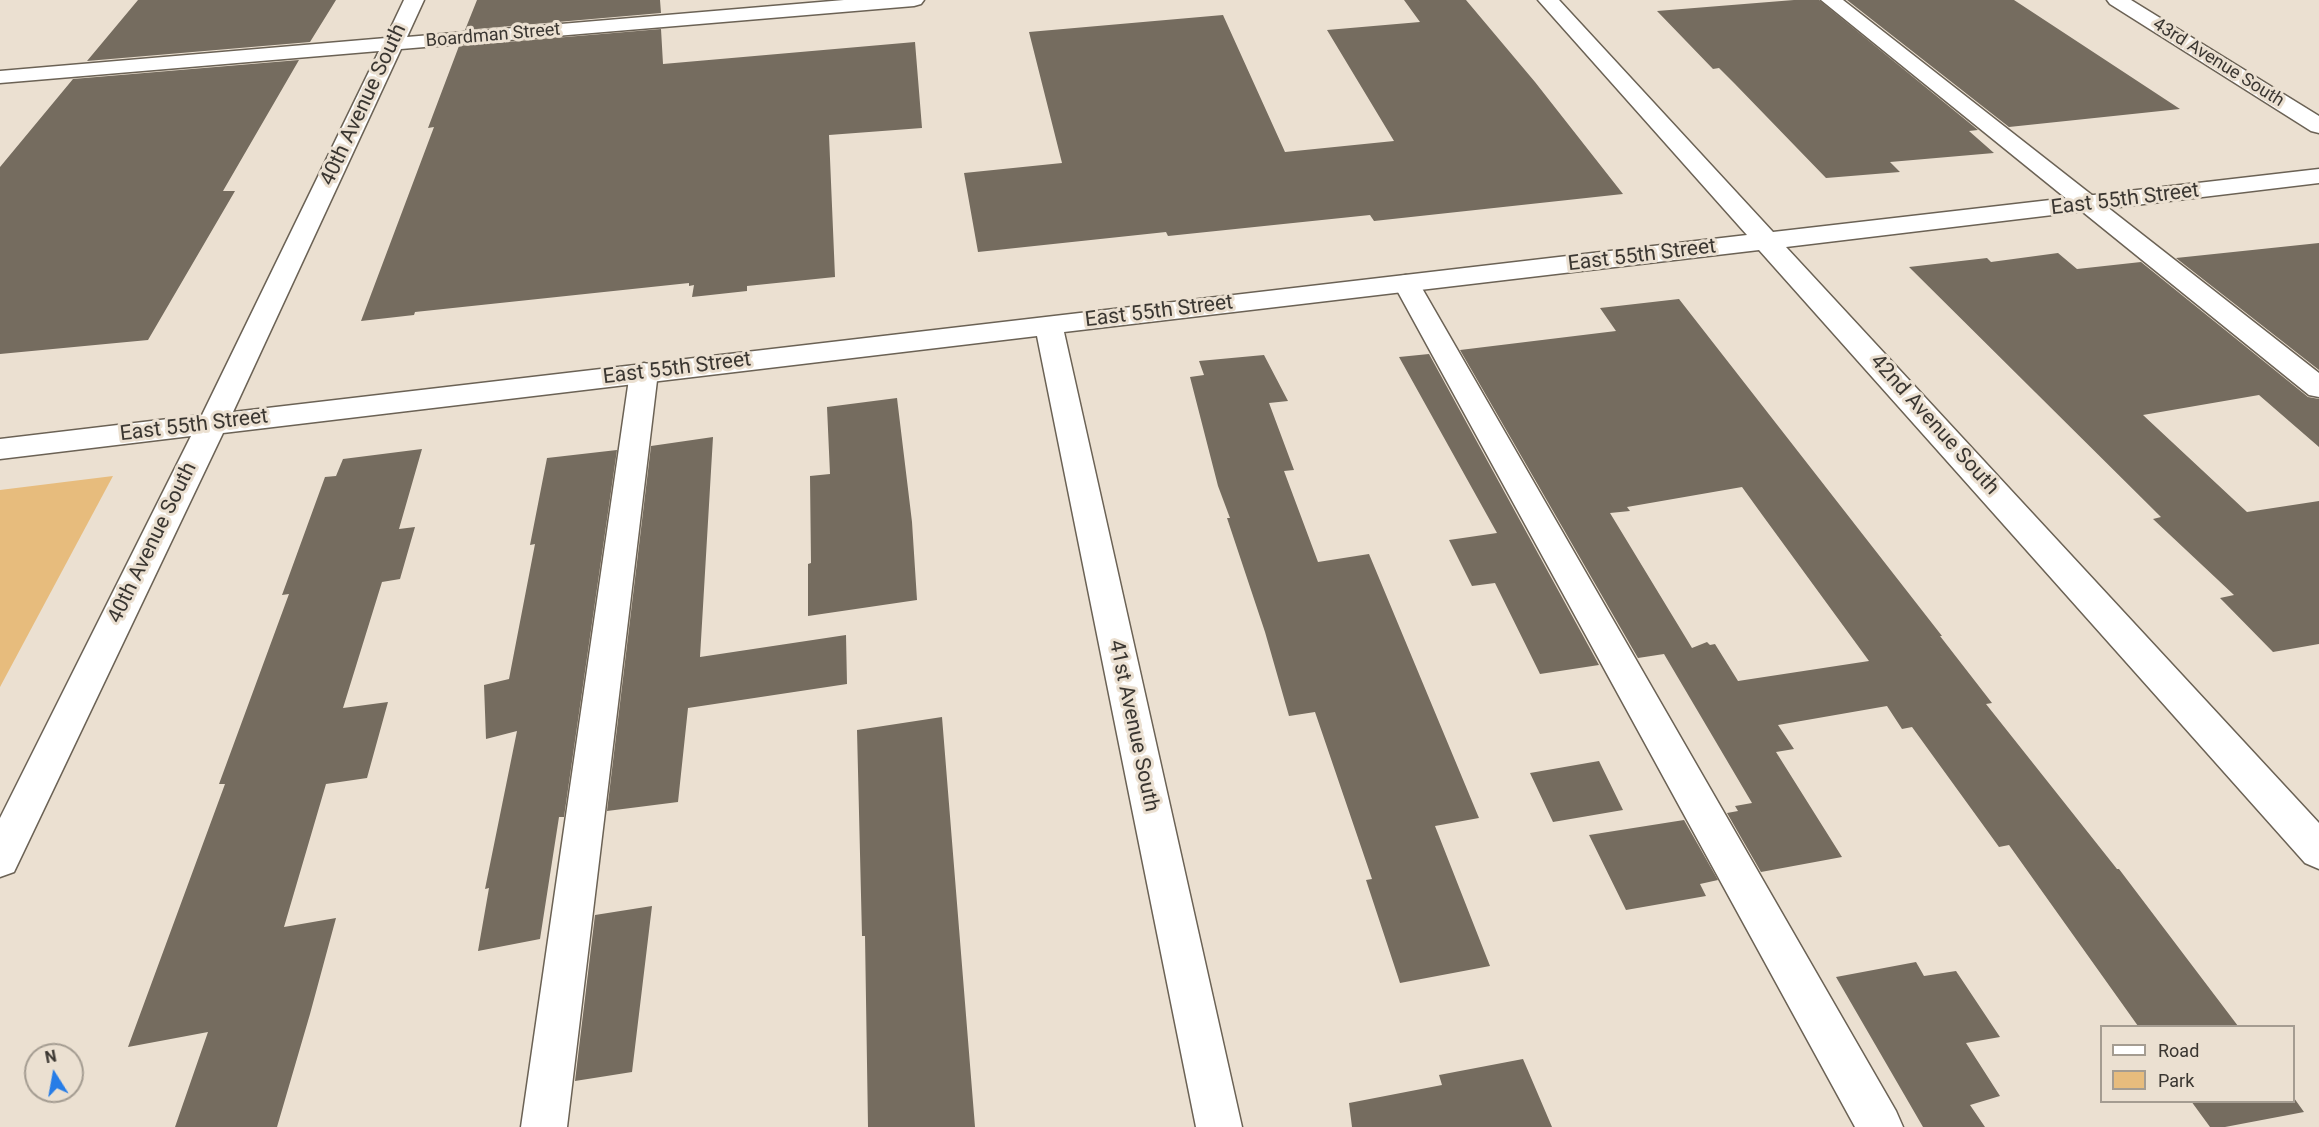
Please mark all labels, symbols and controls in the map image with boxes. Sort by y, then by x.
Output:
street label: 43rd Avenue South [2148,14,2288,112]
street label: Boardman Street [425,19,561,53]
street label: 40th Avenue South [315,20,413,190]
street label: East 55th Street [2050,178,2200,222]
street label: East 55th Street [1567,234,1717,278]
street label: East 55th Street [1084,290,1234,334]
street label: East 55th Street [602,347,752,391]
street label: 42nd Avenue South [1864,349,2004,501]
street label: East 55th Street [119,404,269,448]
street label: 40th Avenue South [103,459,203,627]
street label: 41st Avenue South [1102,638,1164,814]
legend [2100,1025,2295,1103]
text: Road [2158,1040,2199,1061]
north arrow [24,1043,84,1103]
text: N [43,1046,58,1067]
text: Park [2158,1070,2194,1091]

